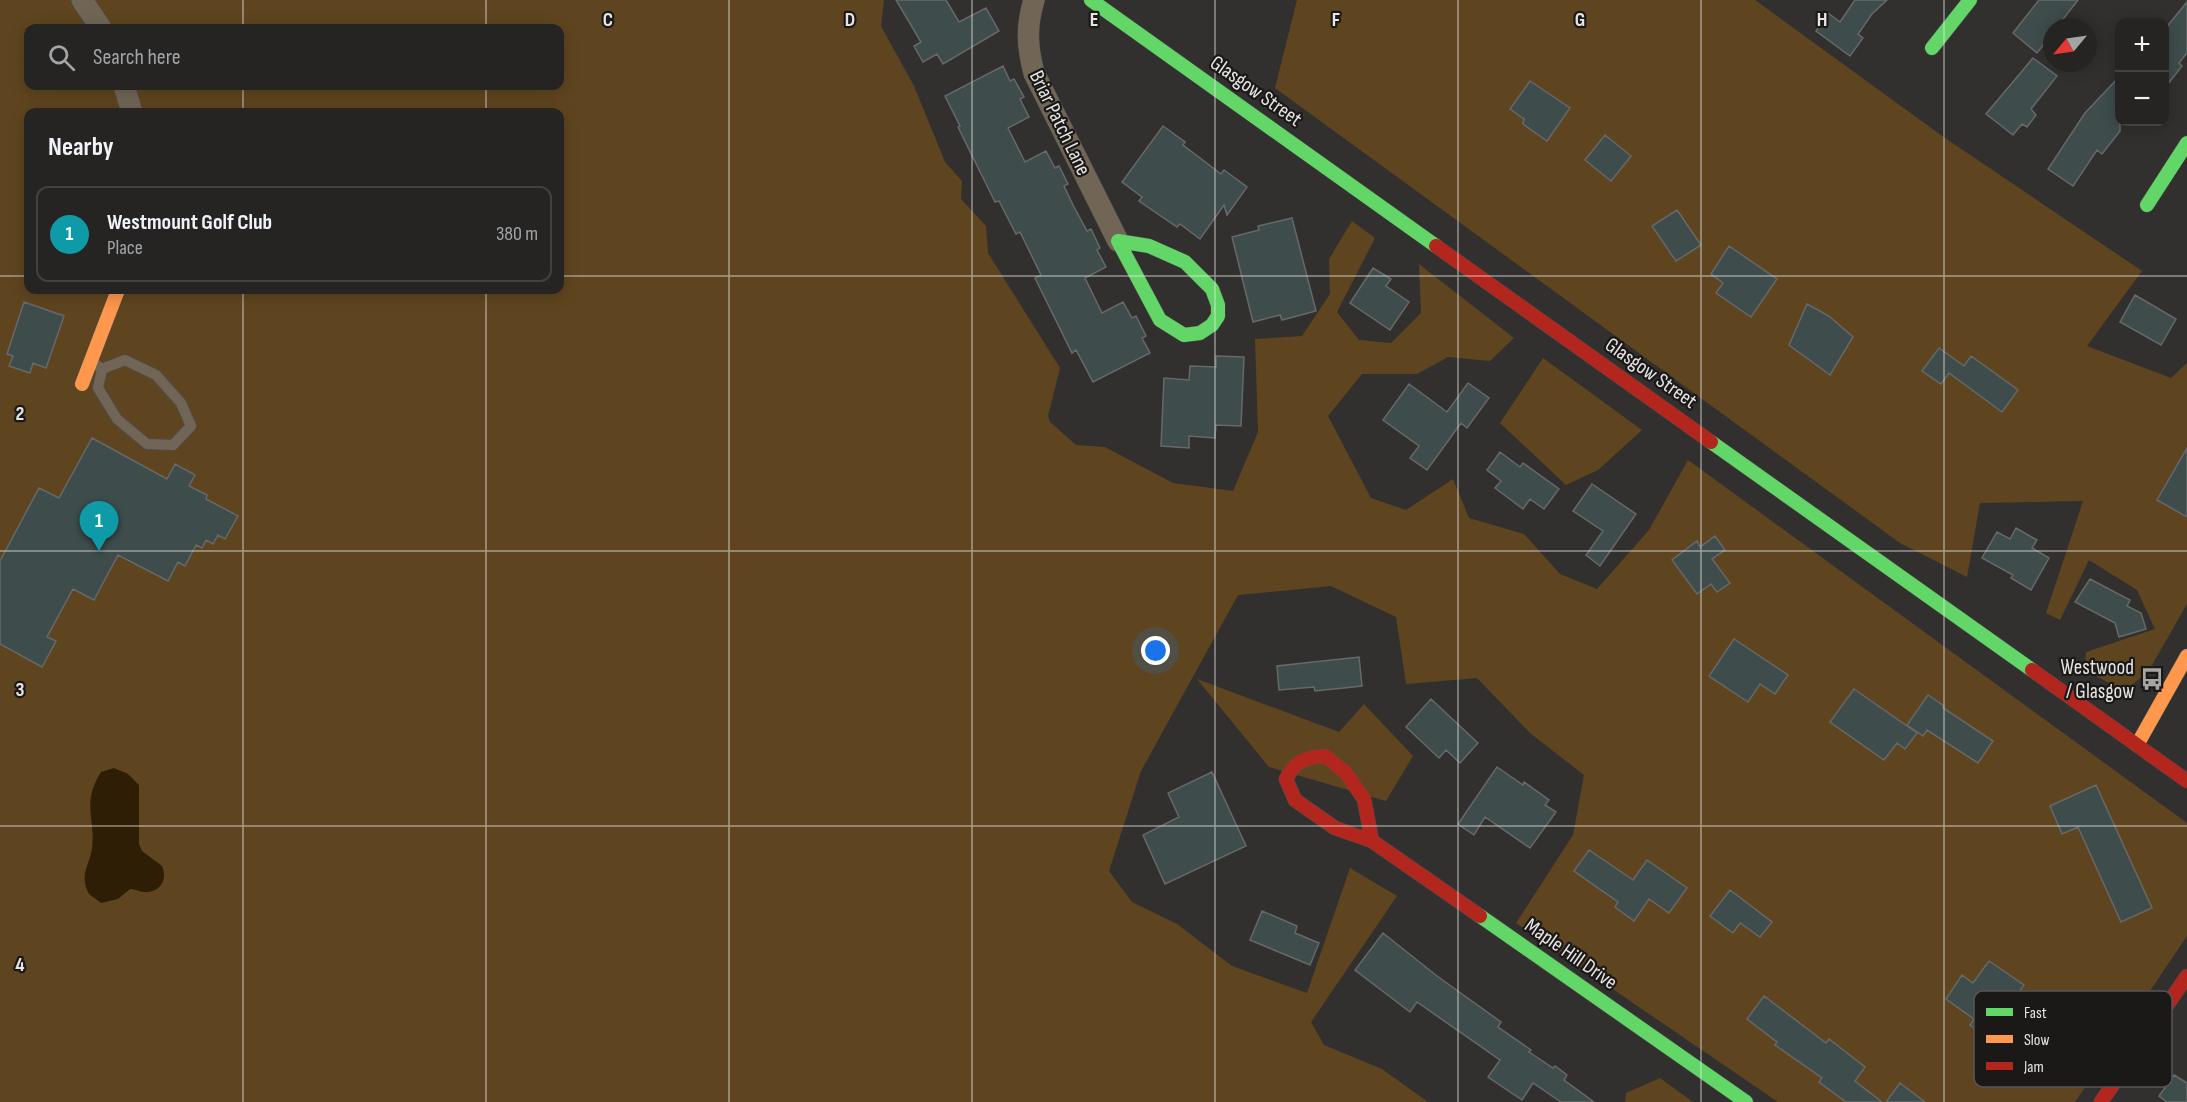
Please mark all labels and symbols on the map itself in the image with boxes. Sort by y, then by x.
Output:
text: C [603,8,613,32]
text: D [845,8,855,32]
text: E [1090,8,1098,32]
text: F [1332,8,1340,32]
text: G [1575,8,1585,32]
text: H [1817,8,1827,32]
north arrow [2043,18,2097,72]
street label: Glasgow Street [1205,50,1307,132]
street label: Briar Patch Lane [1024,66,1096,180]
street label: Glasgow Street [1600,332,1702,414]
text: 2 [16,402,24,426]
pin: 1 [80,502,118,551]
your location [1141,636,1170,665]
place label: Westwood / Glasgow [2060,655,2134,704]
bus stop icon: Westwood / Glasgow [2139,666,2165,692]
text: 3 [16,678,25,702]
street label: Maple Hill Drive [1520,913,1622,995]
text: 4 [15,953,25,977]
legend [1974,991,2172,1087]
text: Fast [2024,1004,2047,1023]
text: Slow [2024,1031,2049,1050]
text: Jam [2023,1058,2044,1077]

